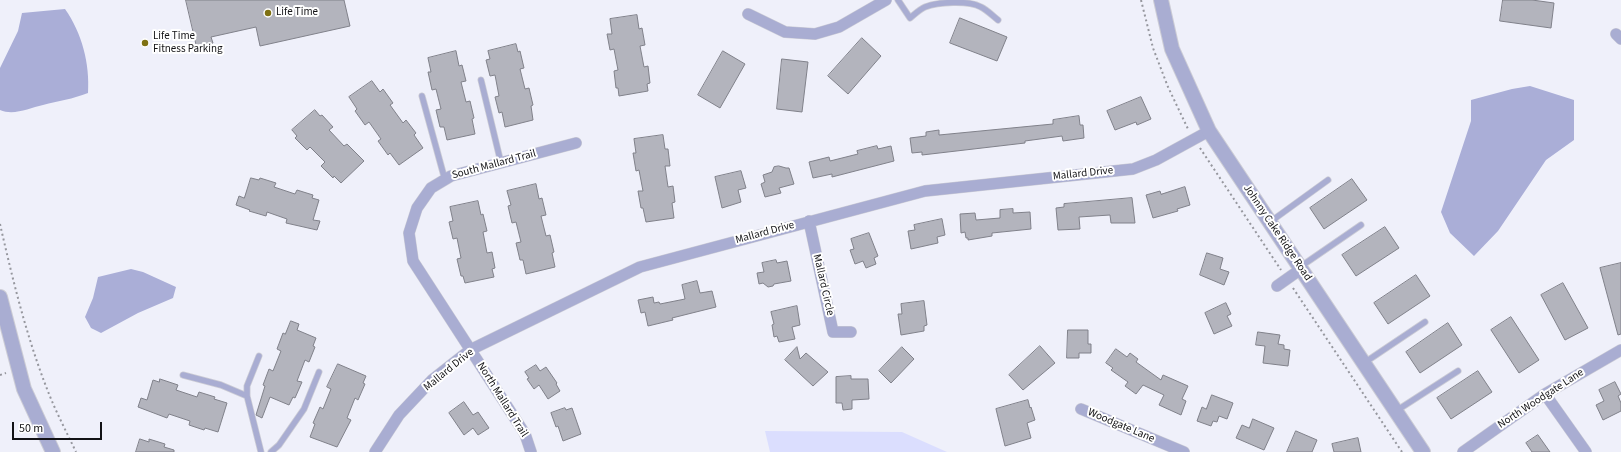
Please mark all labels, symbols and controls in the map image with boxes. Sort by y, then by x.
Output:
place label: Life Time [276,6,318,20]
marker: Life Time [263,8,273,18]
place label: Life Time Fitness Parking [153,30,223,56]
marker: Life Time Fitness Parking [140,38,150,48]
street label: South Mallard Trail [451,147,537,183]
street label: Mallard Drive [1052,164,1114,184]
street label: Johnny Cake Ridge Road [1240,182,1314,284]
street label: Mallard Drive [734,219,796,247]
street label: Mallard Circle [810,253,836,317]
street label: Mallard Drive [421,346,477,394]
street label: North Mallard Trail [474,360,530,440]
street label: North Woodgate Lane [1496,366,1586,432]
street label: Woodgate Lane [1086,406,1156,446]
scale bar [14,414,104,440]
text: 50 m [19,420,43,437]

